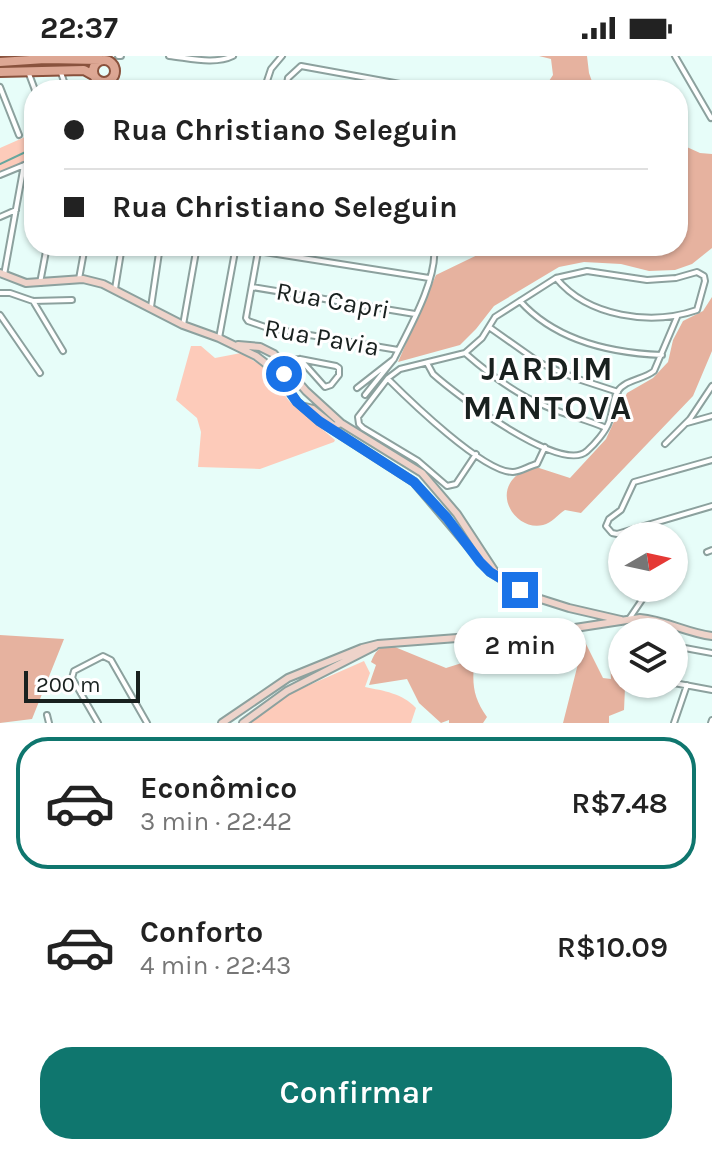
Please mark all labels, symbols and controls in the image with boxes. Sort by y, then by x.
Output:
text: 22:37 [40,10,118,46]
text: Rua Christiano Seleguin [112,112,458,148]
text: Rua Christiano Seleguin [112,189,458,225]
street label: Rua Capri [274,275,392,326]
street label: Rua Pavia [262,312,382,363]
district label: JARDIM MANTOVA [463,349,633,428]
route start [266,356,302,392]
north arrow [608,522,688,602]
map controls [608,522,688,698]
route end [502,572,538,608]
callout: 2 min [454,618,586,674]
button: layers [608,618,688,698]
text: 2 min [485,630,555,661]
scale bar [24,667,140,703]
text: 200 m [36,672,101,698]
icon: car [44,767,116,839]
text: Econômico [140,770,297,806]
text: R$7.48 [571,785,668,821]
text: 3 min · 22:42 [140,806,292,837]
icon: car [44,911,116,983]
text: Conforto [140,914,263,950]
text: R$10.09 [557,929,668,965]
text: 4 min · 22:43 [140,950,291,981]
button: Confirmar [40,1047,672,1139]

